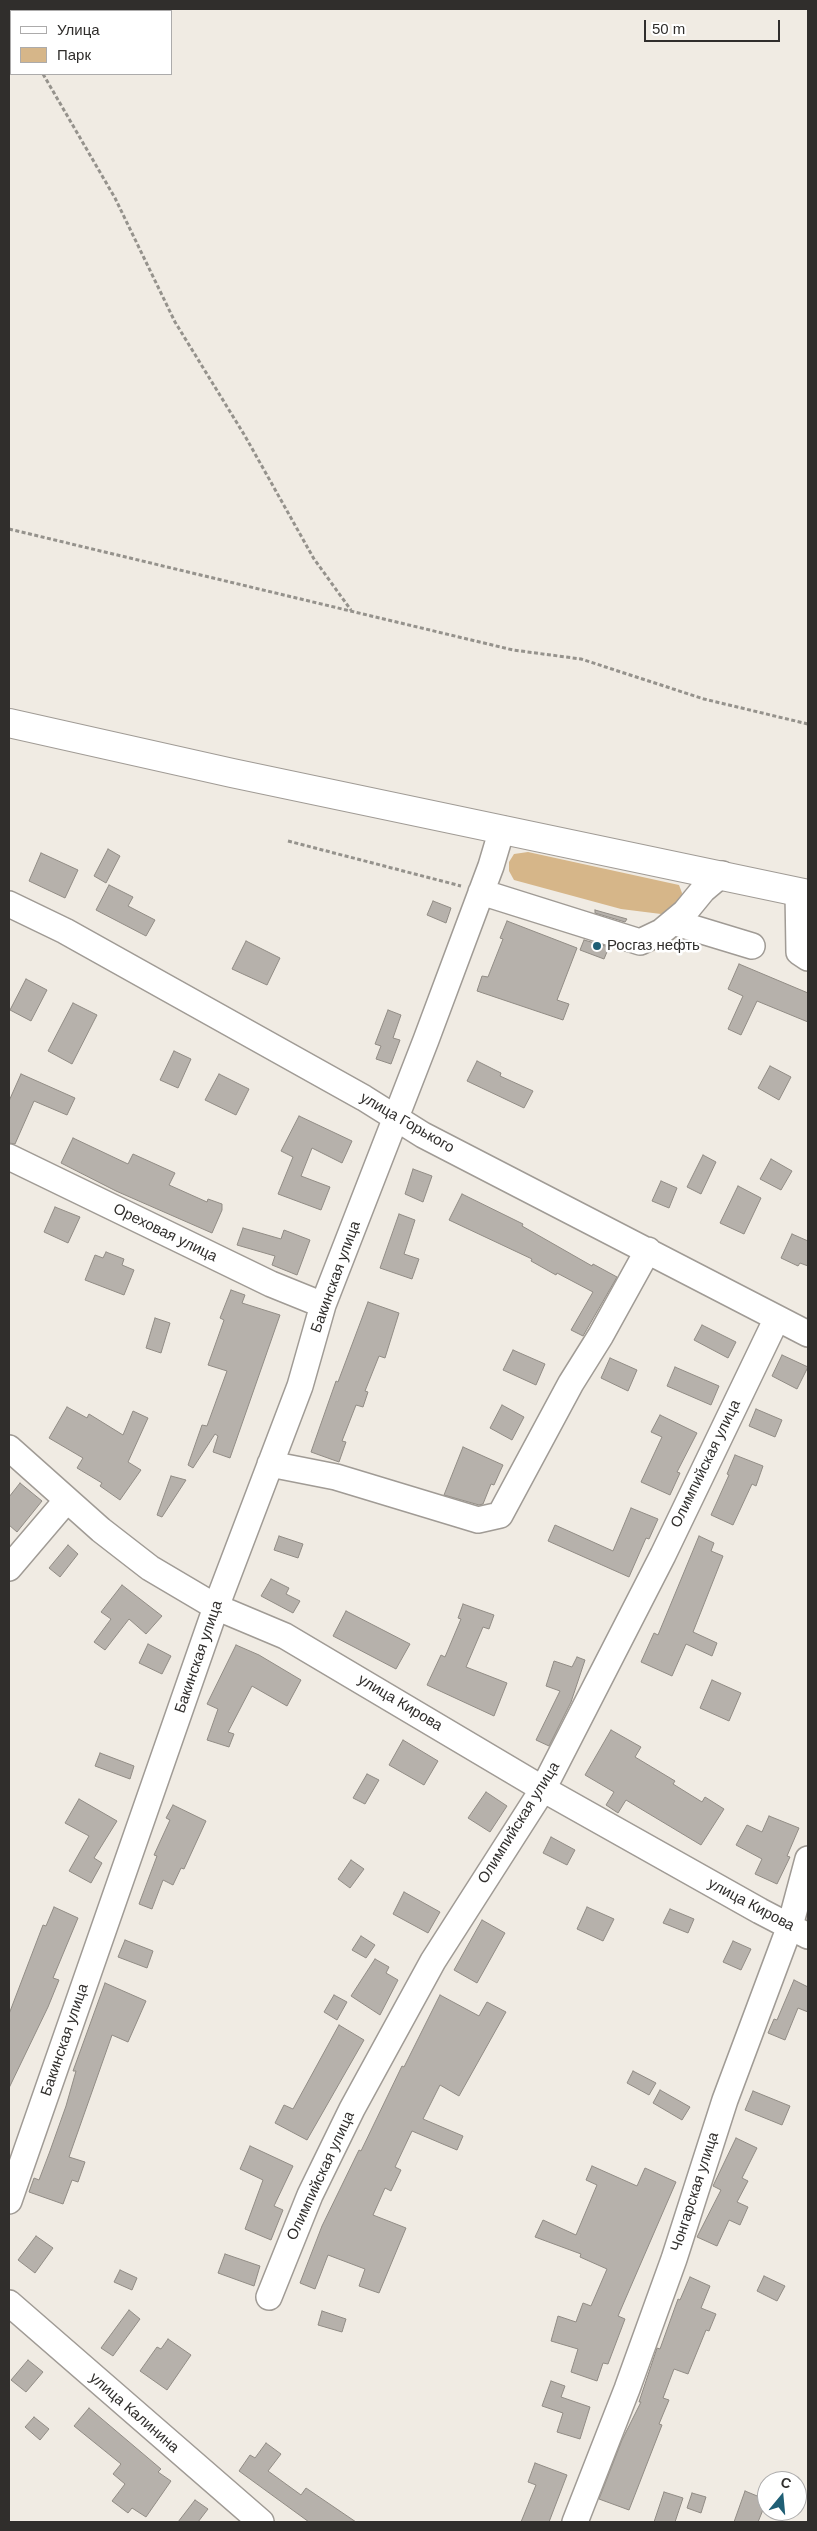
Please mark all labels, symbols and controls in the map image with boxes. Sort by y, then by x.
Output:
legend [10,10,172,75]
scale bar [647,10,783,42]
text: 50 m [652,20,685,37]
text: Улица [57,21,100,38]
text: Парк [57,46,91,63]
place label: Росгаз нефть [607,937,700,955]
marker: Росгаз нефть [591,940,603,952]
street label: улица Горького [357,1089,457,1157]
street label: Ореховая улица [110,1200,220,1266]
street label: Бакинская улица [307,1219,365,1335]
street label: Олимпийская улица [667,1397,745,1531]
street label: Бакинская улица [171,1598,227,1716]
street label: улица Кирова [355,1671,445,1735]
street label: Олимпийская улица [474,1759,564,1887]
street label: улица Кирова [705,1875,797,1935]
street label: Бакинская улица [37,1981,93,2099]
street label: Олимпийская улица [283,2109,359,2243]
street label: Чонгарская улица [667,2130,723,2254]
street label: улица Калинина [85,2369,183,2457]
north arrow [757,2471,807,2521]
text: С [779,2473,793,2492]

